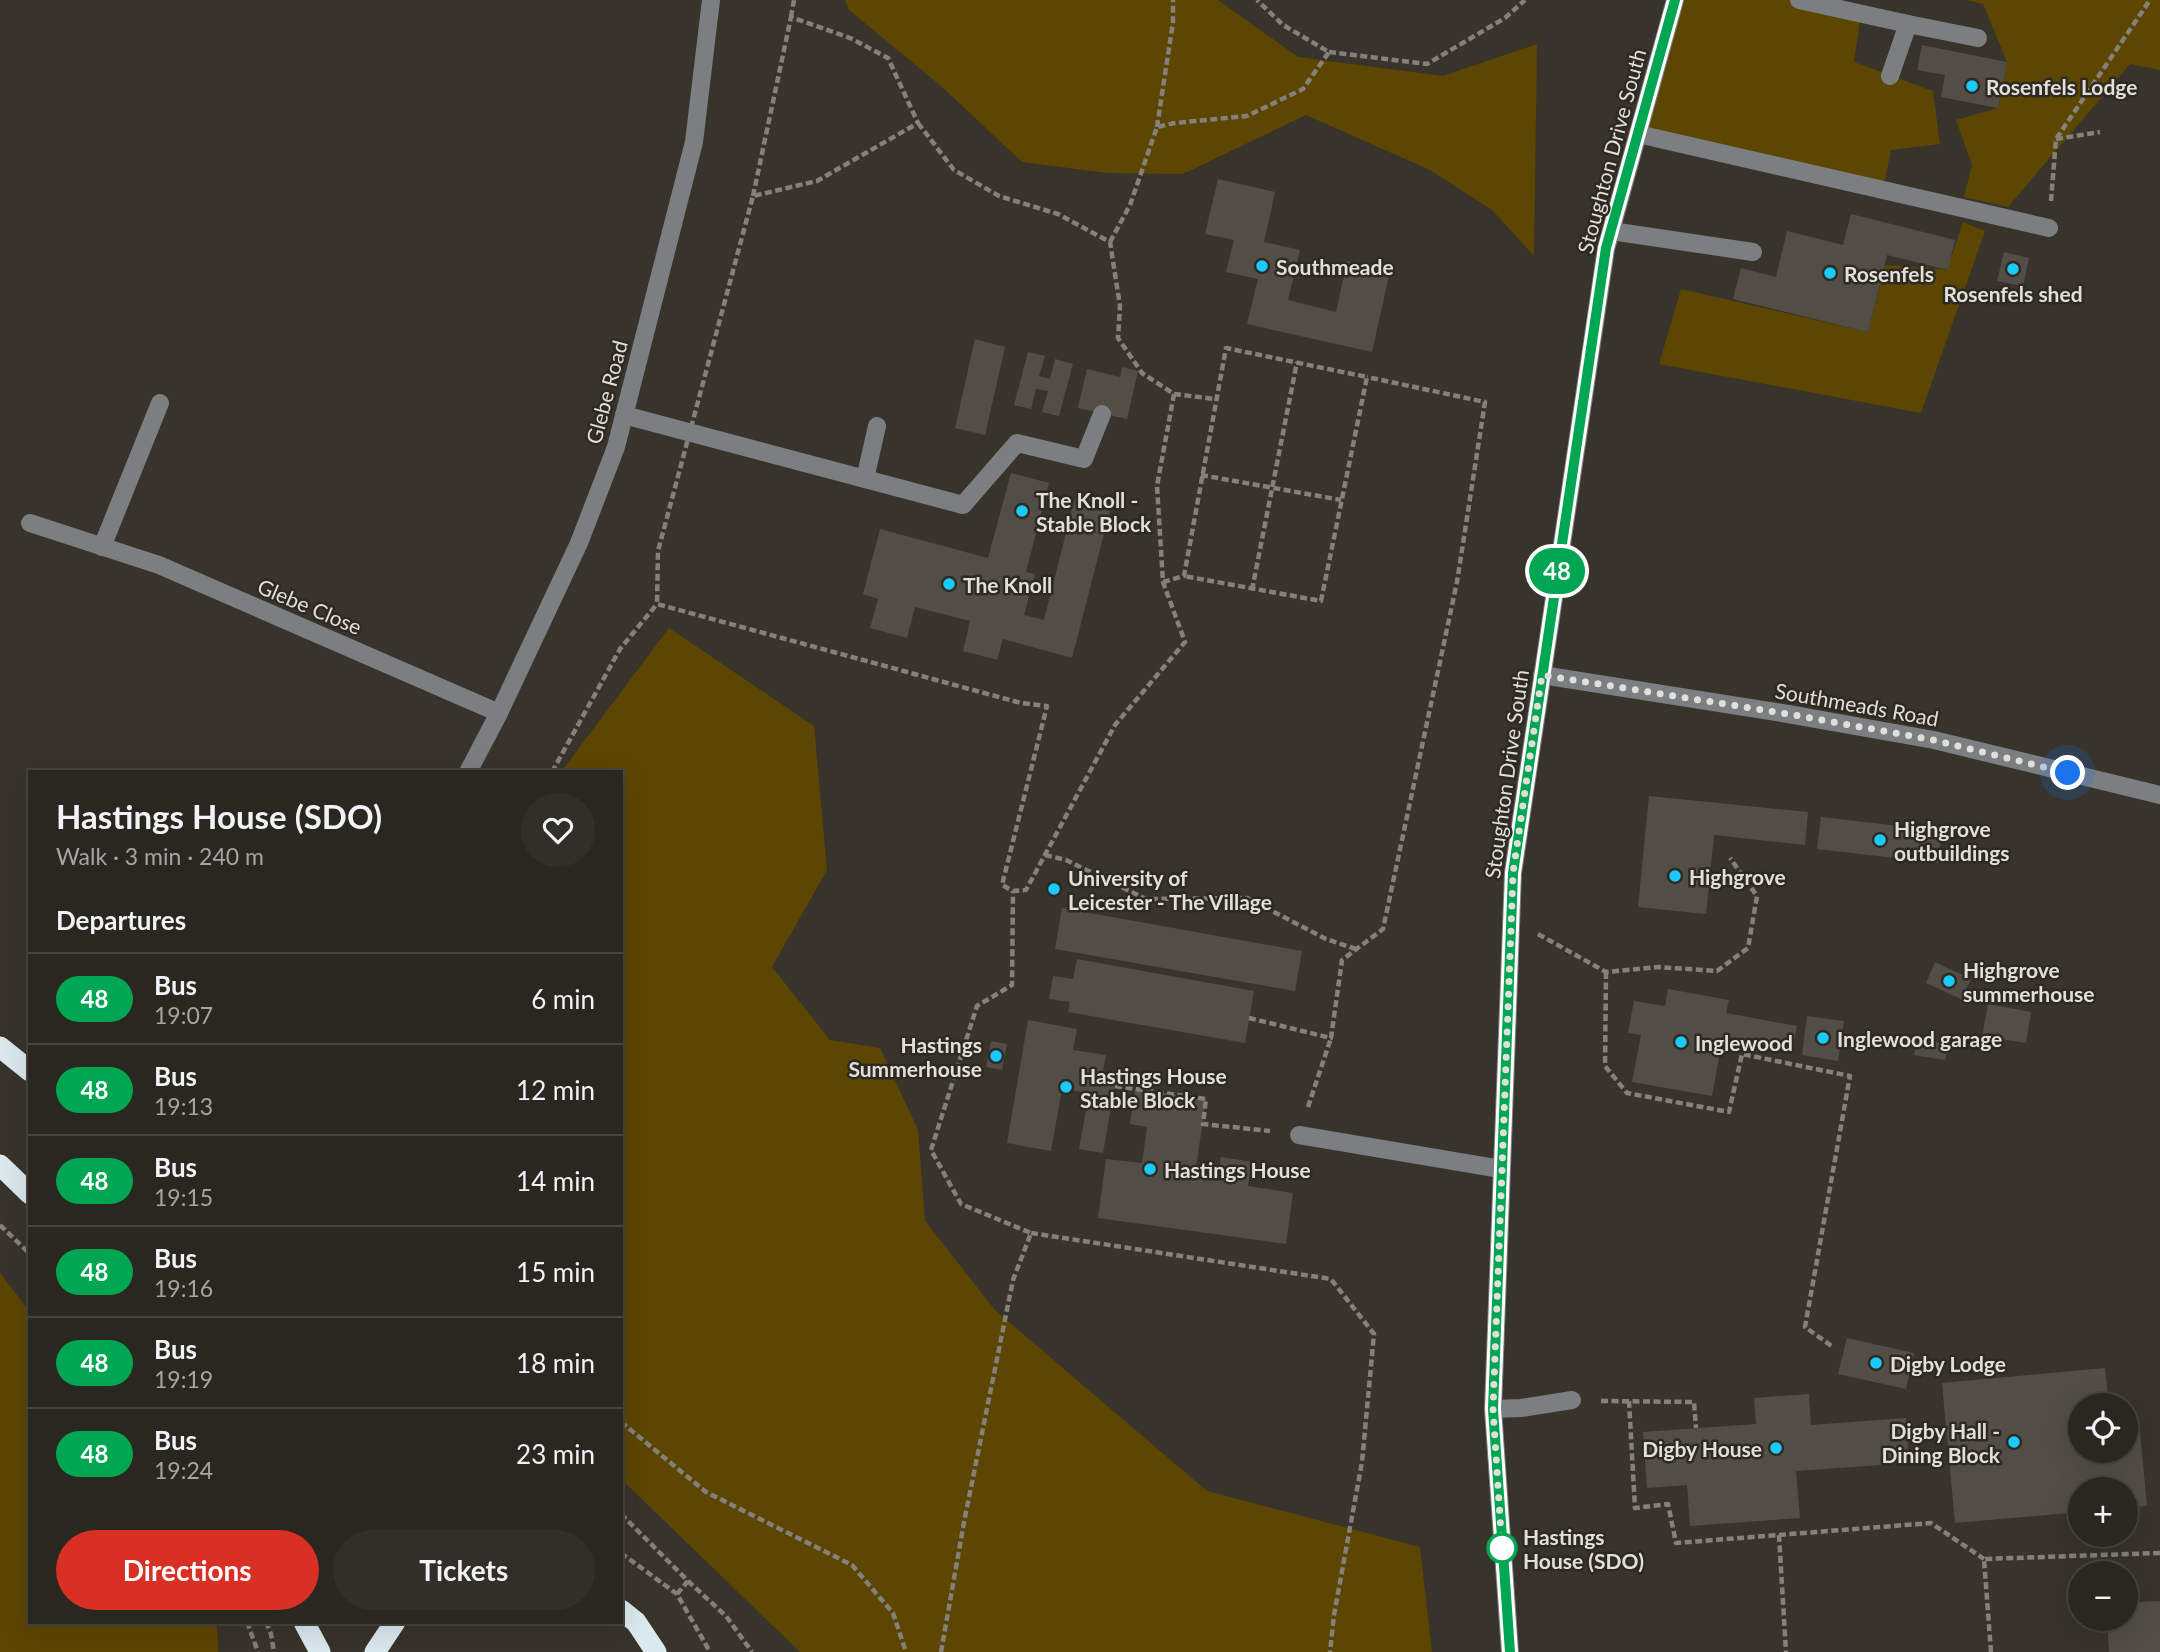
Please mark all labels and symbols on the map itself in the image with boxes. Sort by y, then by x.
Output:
street label: Stoughton Drive South [1572,46,1650,256]
place label: Rosenfels Lodge [1986,74,2137,99]
marker: Rosenfels Lodge [1964,78,1980,94]
place label: Southmeade [1276,254,1394,279]
marker: Southmeade [1254,258,1270,274]
place label: Rosenfels [1844,261,1934,286]
marker: Rosenfels shed [2005,261,2021,277]
marker: Rosenfels [1822,265,1838,281]
place label: Rosenfels shed [1943,281,2083,306]
street label: Glebe Road [580,338,632,446]
place label: The Knoll - Stable Block [1036,487,1152,536]
marker: The Knoll - Stable Block [1014,503,1030,519]
line badge: 48 [1526,548,1588,594]
place label: The Knoll [963,572,1052,597]
street label: Glebe Close [254,573,366,639]
marker: The Knoll [941,576,957,592]
street label: Stoughton Drive South [1479,668,1533,880]
street label: Southmeads Road [1773,677,1941,731]
your location [2050,755,2085,790]
place label: Highgrove outbuildings [1894,816,2009,865]
marker: Highgrove outbuildings [1872,832,1888,848]
place label: Highgrove [1689,864,1786,889]
place label: University of Leicester - The Village [1068,865,1272,914]
marker: Highgrove [1667,868,1683,884]
marker: University of Leicester - The Village [1046,881,1062,897]
place label: Highgrove summerhouse [1963,957,2095,1006]
marker: Highgrove summerhouse [1941,973,1957,989]
place label: Inglewood garage [1837,1026,2002,1051]
place label: Inglewood [1695,1030,1793,1055]
marker: Inglewood garage [1815,1030,1831,1046]
place label: Hastings Summerhouse [848,1032,982,1081]
marker: Inglewood [1673,1034,1689,1050]
marker: Hastings Summerhouse [988,1048,1004,1064]
place label: Hastings House Stable Block [1080,1063,1227,1112]
marker: Hastings House Stable Block [1058,1079,1074,1095]
place label: Hastings House [1164,1157,1311,1182]
marker: Hastings House [1142,1161,1158,1177]
place label: Digby Lodge [1890,1351,2006,1376]
marker: Digby Lodge [1868,1355,1884,1371]
place label: Digby Hall - Dining Block [1881,1418,2001,1467]
marker: Digby Hall - Dining Block [2006,1434,2022,1450]
place label: Digby House [1642,1436,1762,1461]
marker: Digby House [1768,1440,1784,1456]
place label: Hastings House (SDO) [1523,1524,1644,1573]
marker: Hastings House (SDO) [1487,1533,1517,1563]

